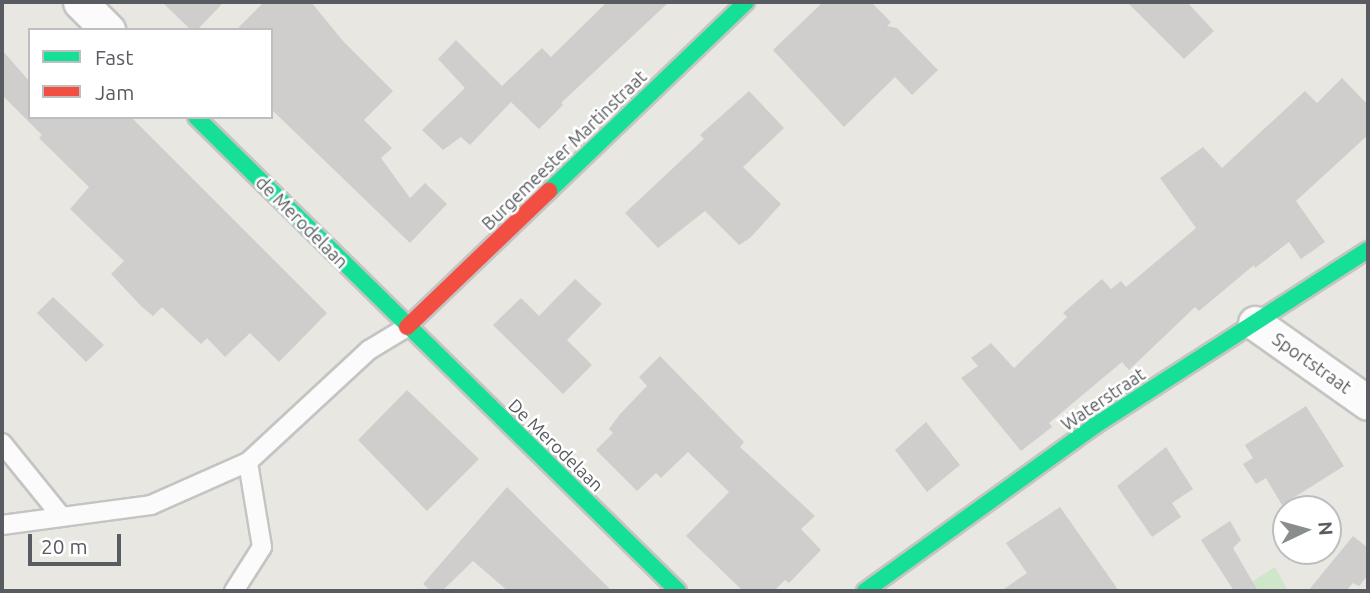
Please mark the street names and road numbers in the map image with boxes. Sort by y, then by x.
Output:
street label: Burgemeester Martinstraat [477,66,651,234]
street label: de Merodelaan [251,171,353,273]
street label: Sportstraat [1268,328,1356,398]
street label: Waterstraat [1057,363,1149,435]
street label: De Merodelaan [504,394,608,496]

